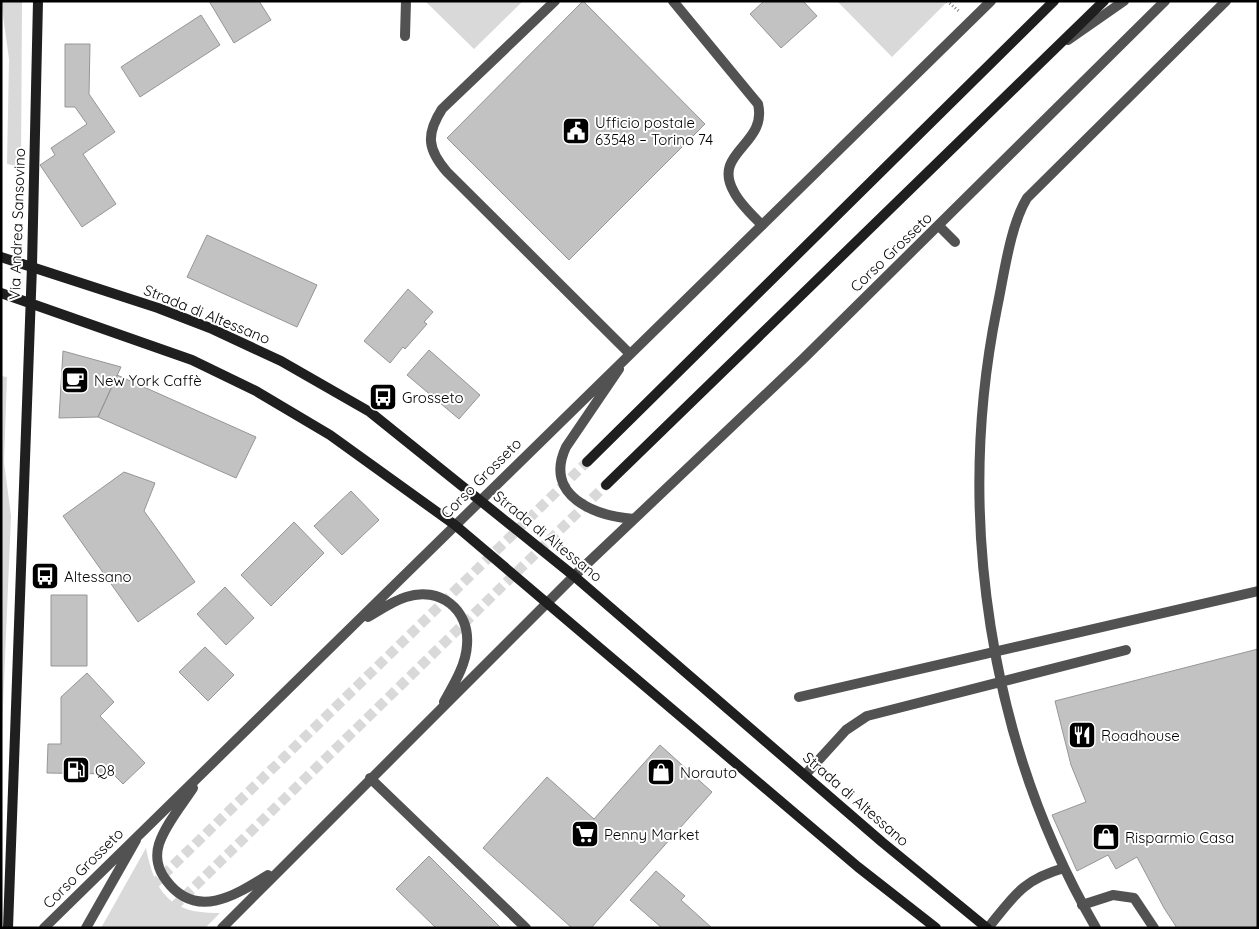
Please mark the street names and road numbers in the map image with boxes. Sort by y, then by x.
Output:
street label: Via Andrea Sansovino [5,148,29,300]
street label: Corso Grosseto [846,208,936,296]
street label: Strada di Altessano [141,280,273,348]
street label: Corso Grosseto [437,434,525,522]
street label: Strada di Altessano [490,486,606,586]
street label: Strada di Altessano [799,748,913,850]
street label: Corso Grosseto [39,824,127,912]

